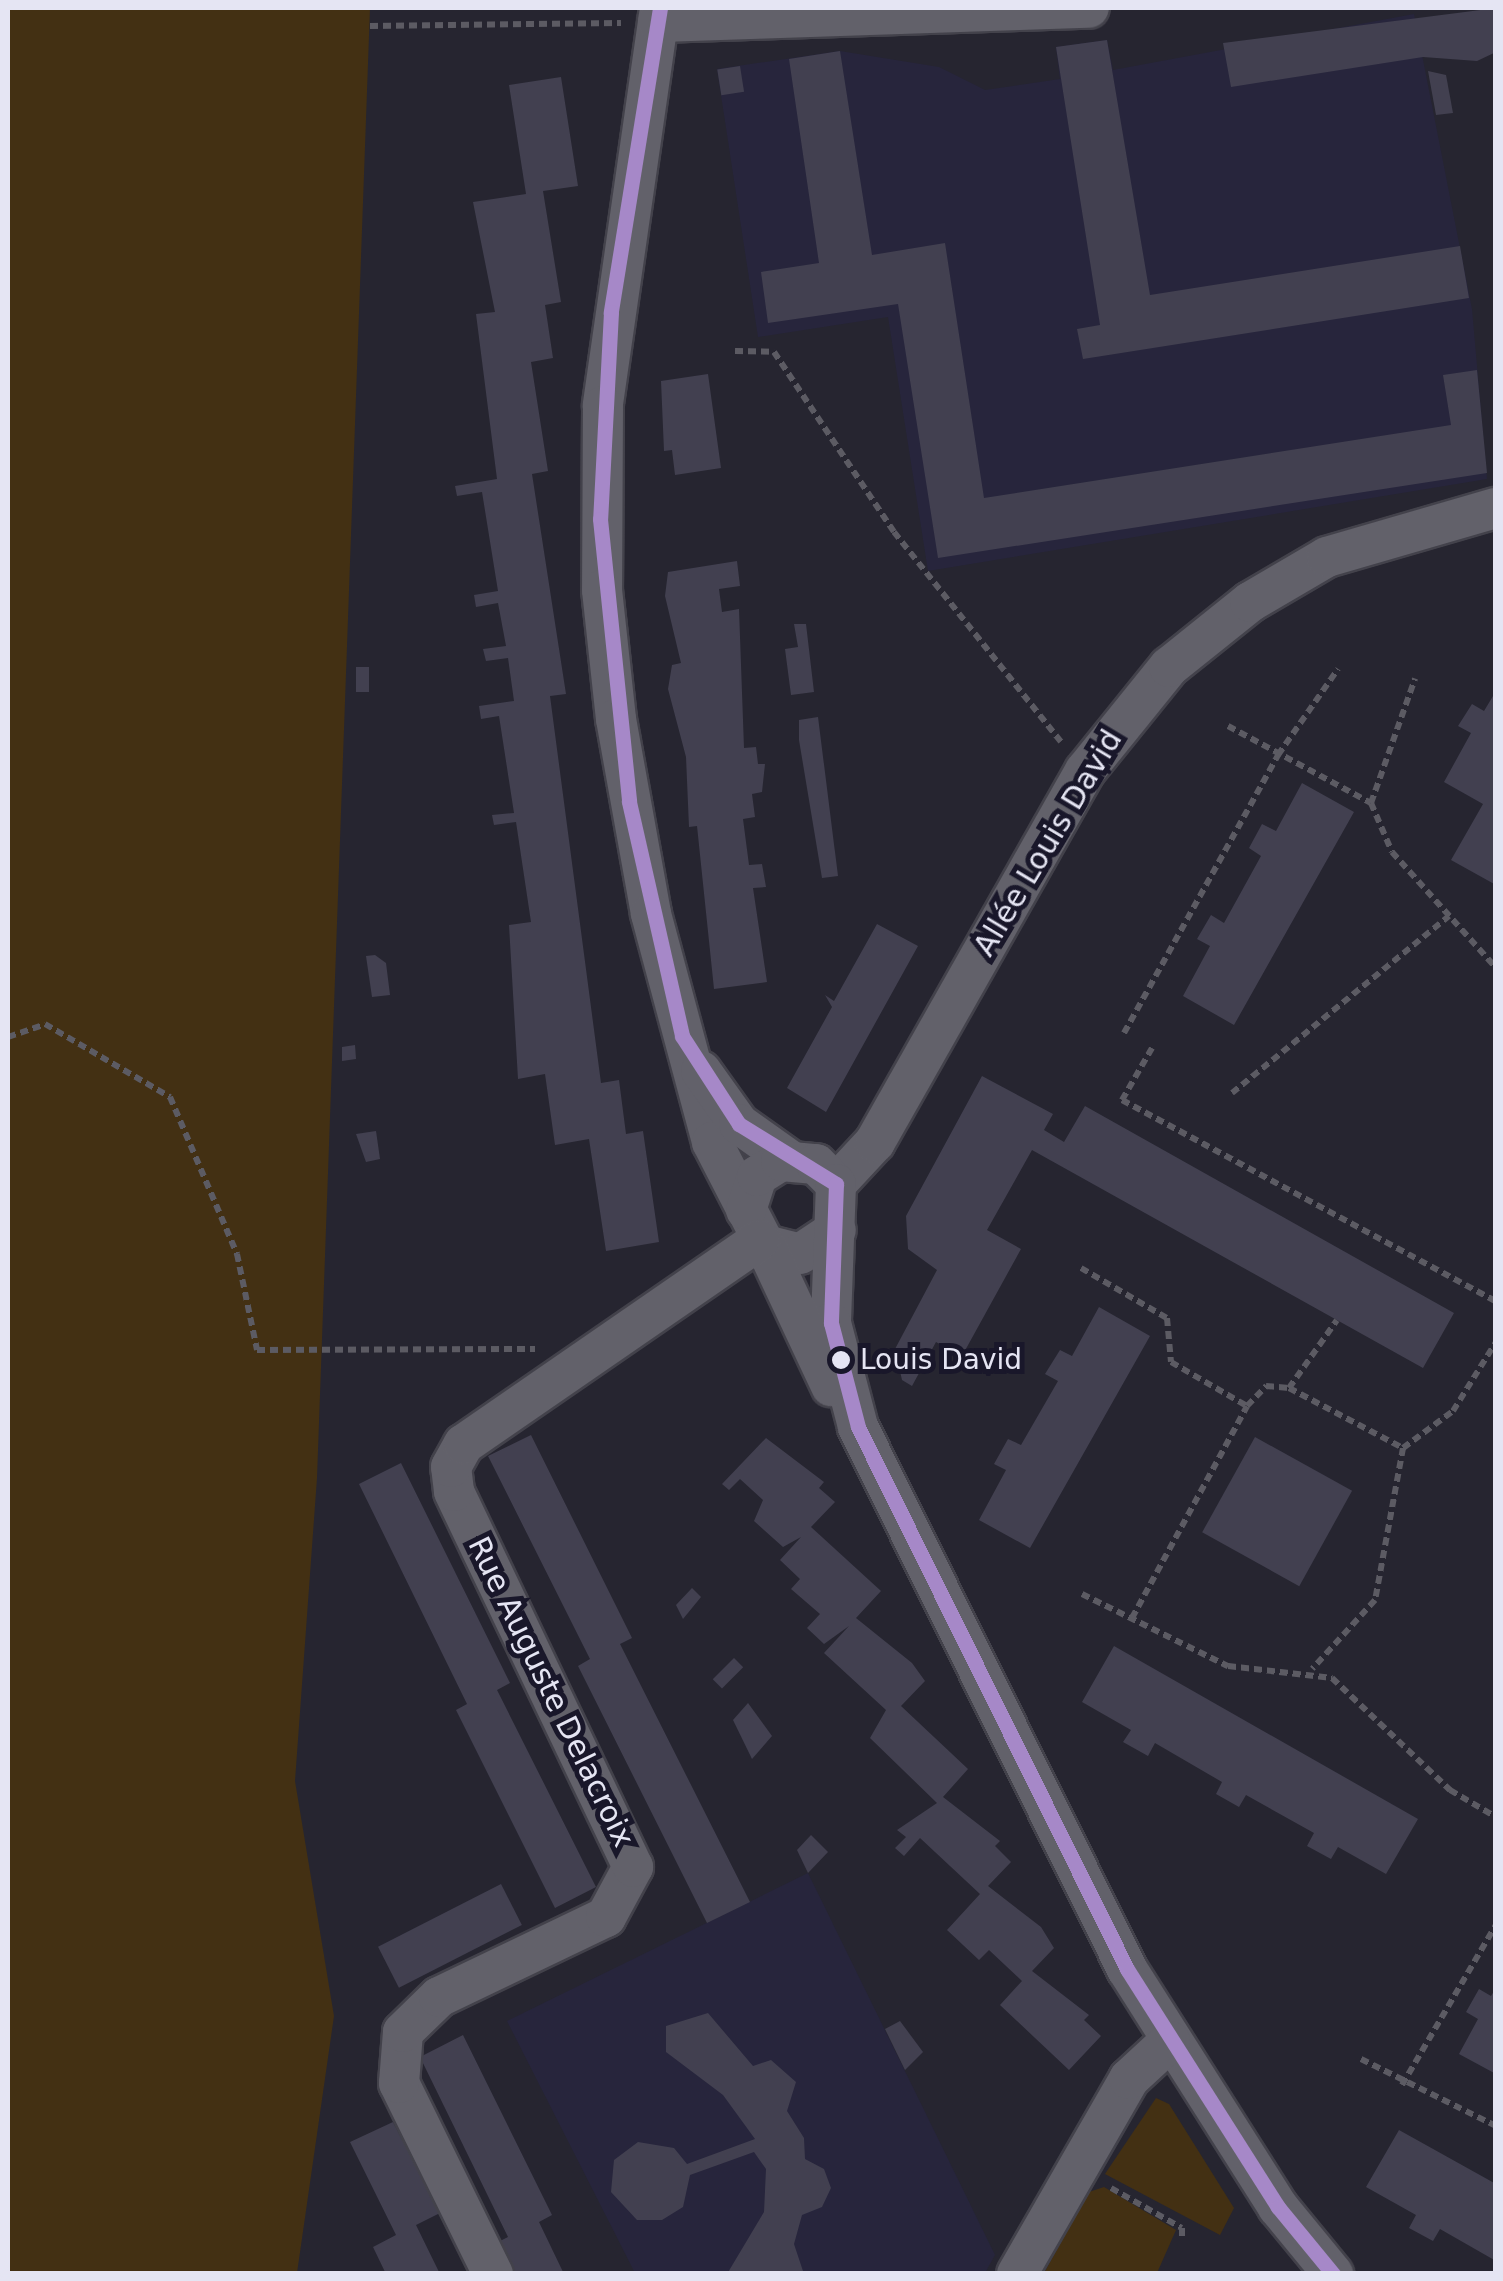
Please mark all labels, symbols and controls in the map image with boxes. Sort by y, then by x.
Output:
street label: Allée Louis David [966,723,1130,963]
place label: Louis David [860,1343,1022,1377]
marker: Louis David [831,1350,851,1370]
street label: Rue Auguste Delacroix [460,1531,642,1853]

